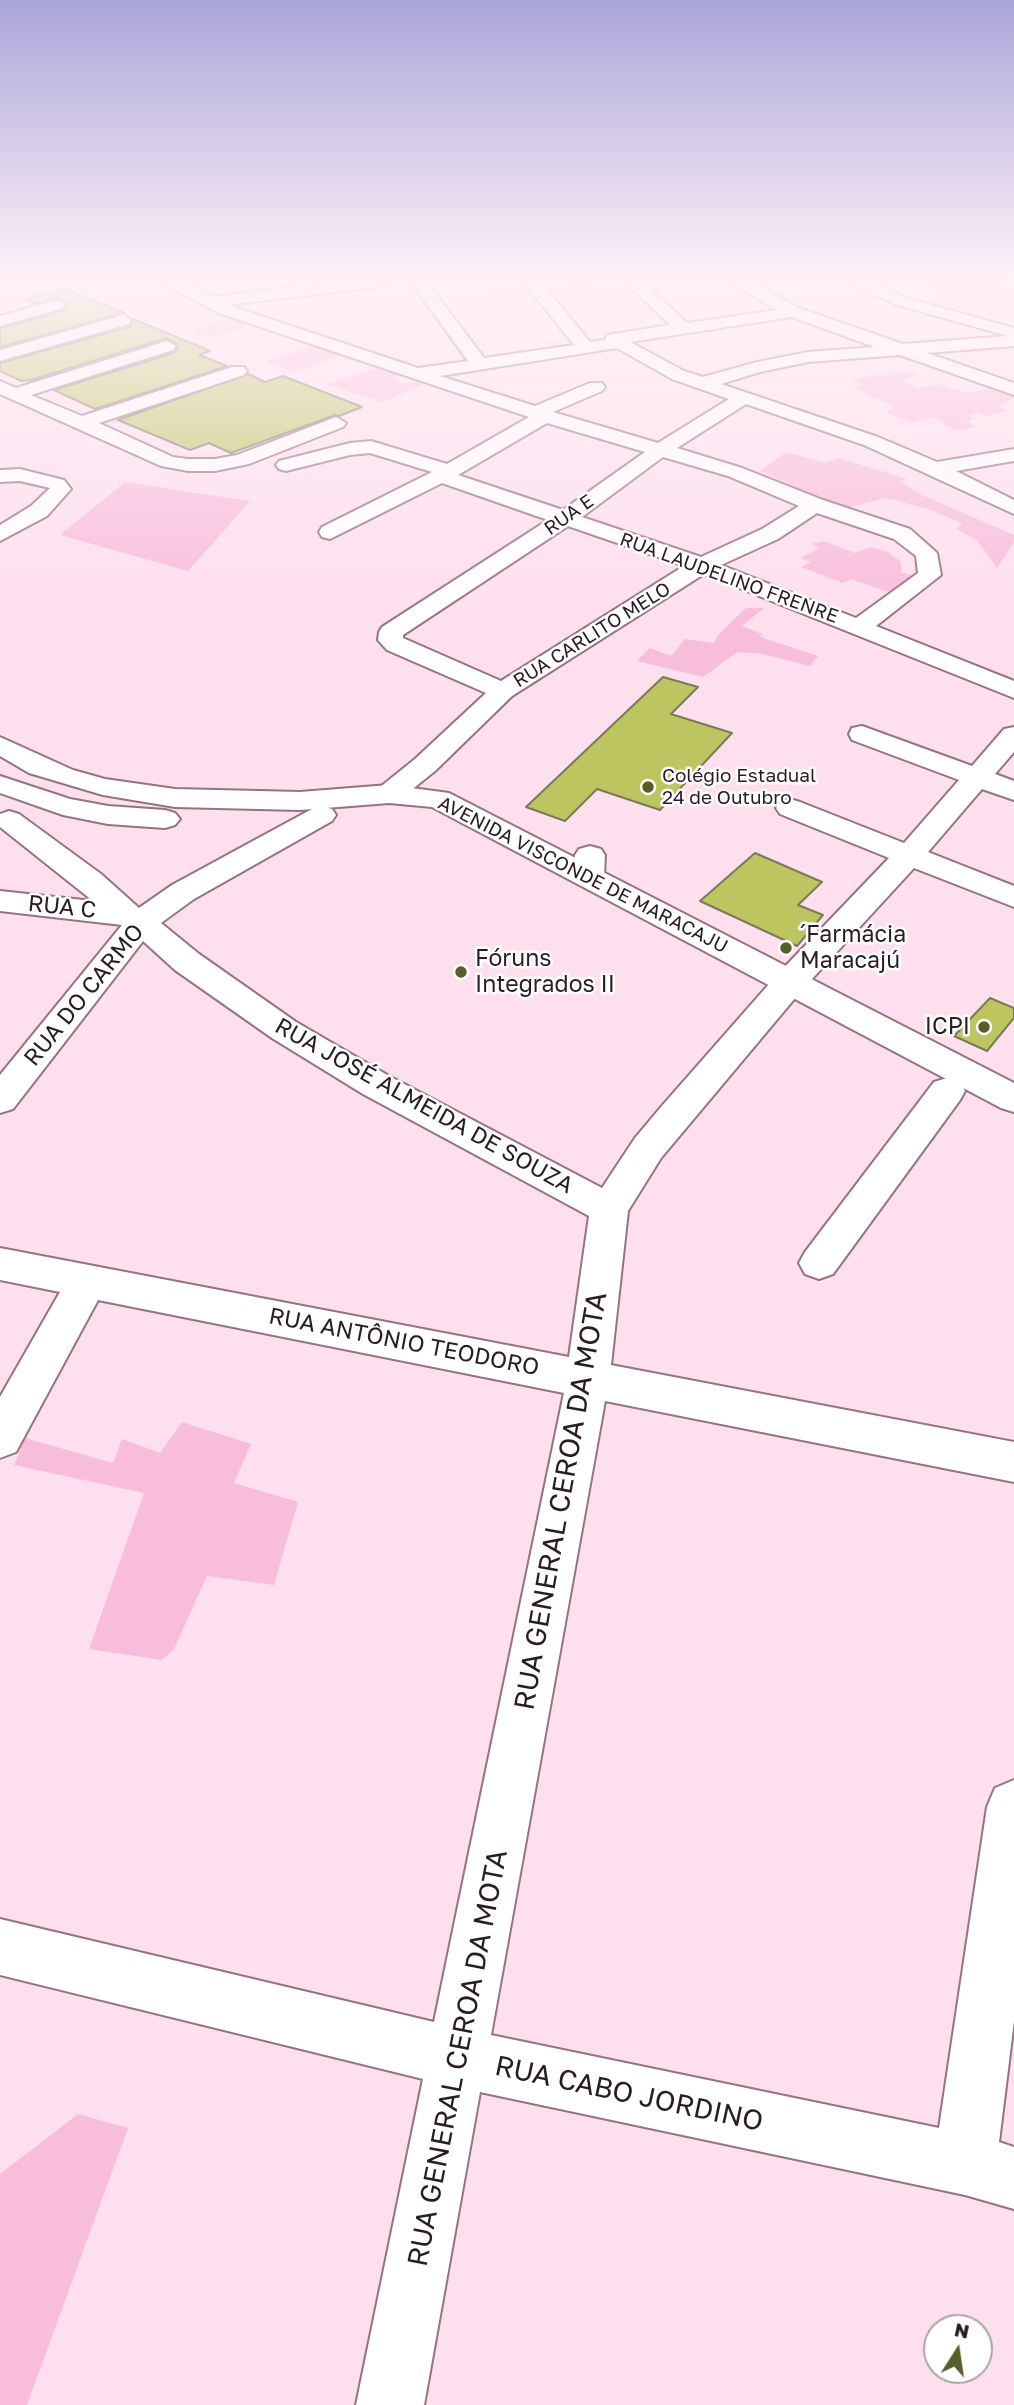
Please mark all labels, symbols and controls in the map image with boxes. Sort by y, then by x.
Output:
street label: RUA E [540,490,598,540]
street label: RUA LAUDELINO FRENRE [617,528,841,628]
street label: RUA CARLITO MELO [509,577,675,693]
place label: Colégio Estadual 24 de Outubro [662,765,816,809]
marker: Colégio Estadual 24 de Outubro [640,779,656,795]
street label: AVENIDA VISCONDE DE MARACAJU [434,792,732,958]
street label: RUA C [27,890,97,924]
street label: RUA DO CARMO [18,918,150,1072]
place label: ´Farmácia Maracajú [800,921,906,975]
marker: ´Farmácia Maracajú [778,940,794,956]
place label: Fóruns Integrados II [475,945,615,999]
marker: Fóruns Integrados II [453,964,469,980]
street label: RUA JOSÉ ALMEIDA DE SOUZA [270,1012,578,1200]
place label: ICPI [925,1013,970,1041]
marker: ICPI [976,1019,992,1035]
street label: RUA GENERAL CEROA DA MOTA [508,1289,614,1713]
street label: RUA ANTÔNIO TEODORO [266,1302,542,1382]
street label: RUA GENERAL CEROA DA MOTA [401,1847,515,2269]
street label: RUA CABO JORDINO [492,2049,766,2139]
north arrow [923,2314,993,2384]
text: N [953,2317,972,2343]

